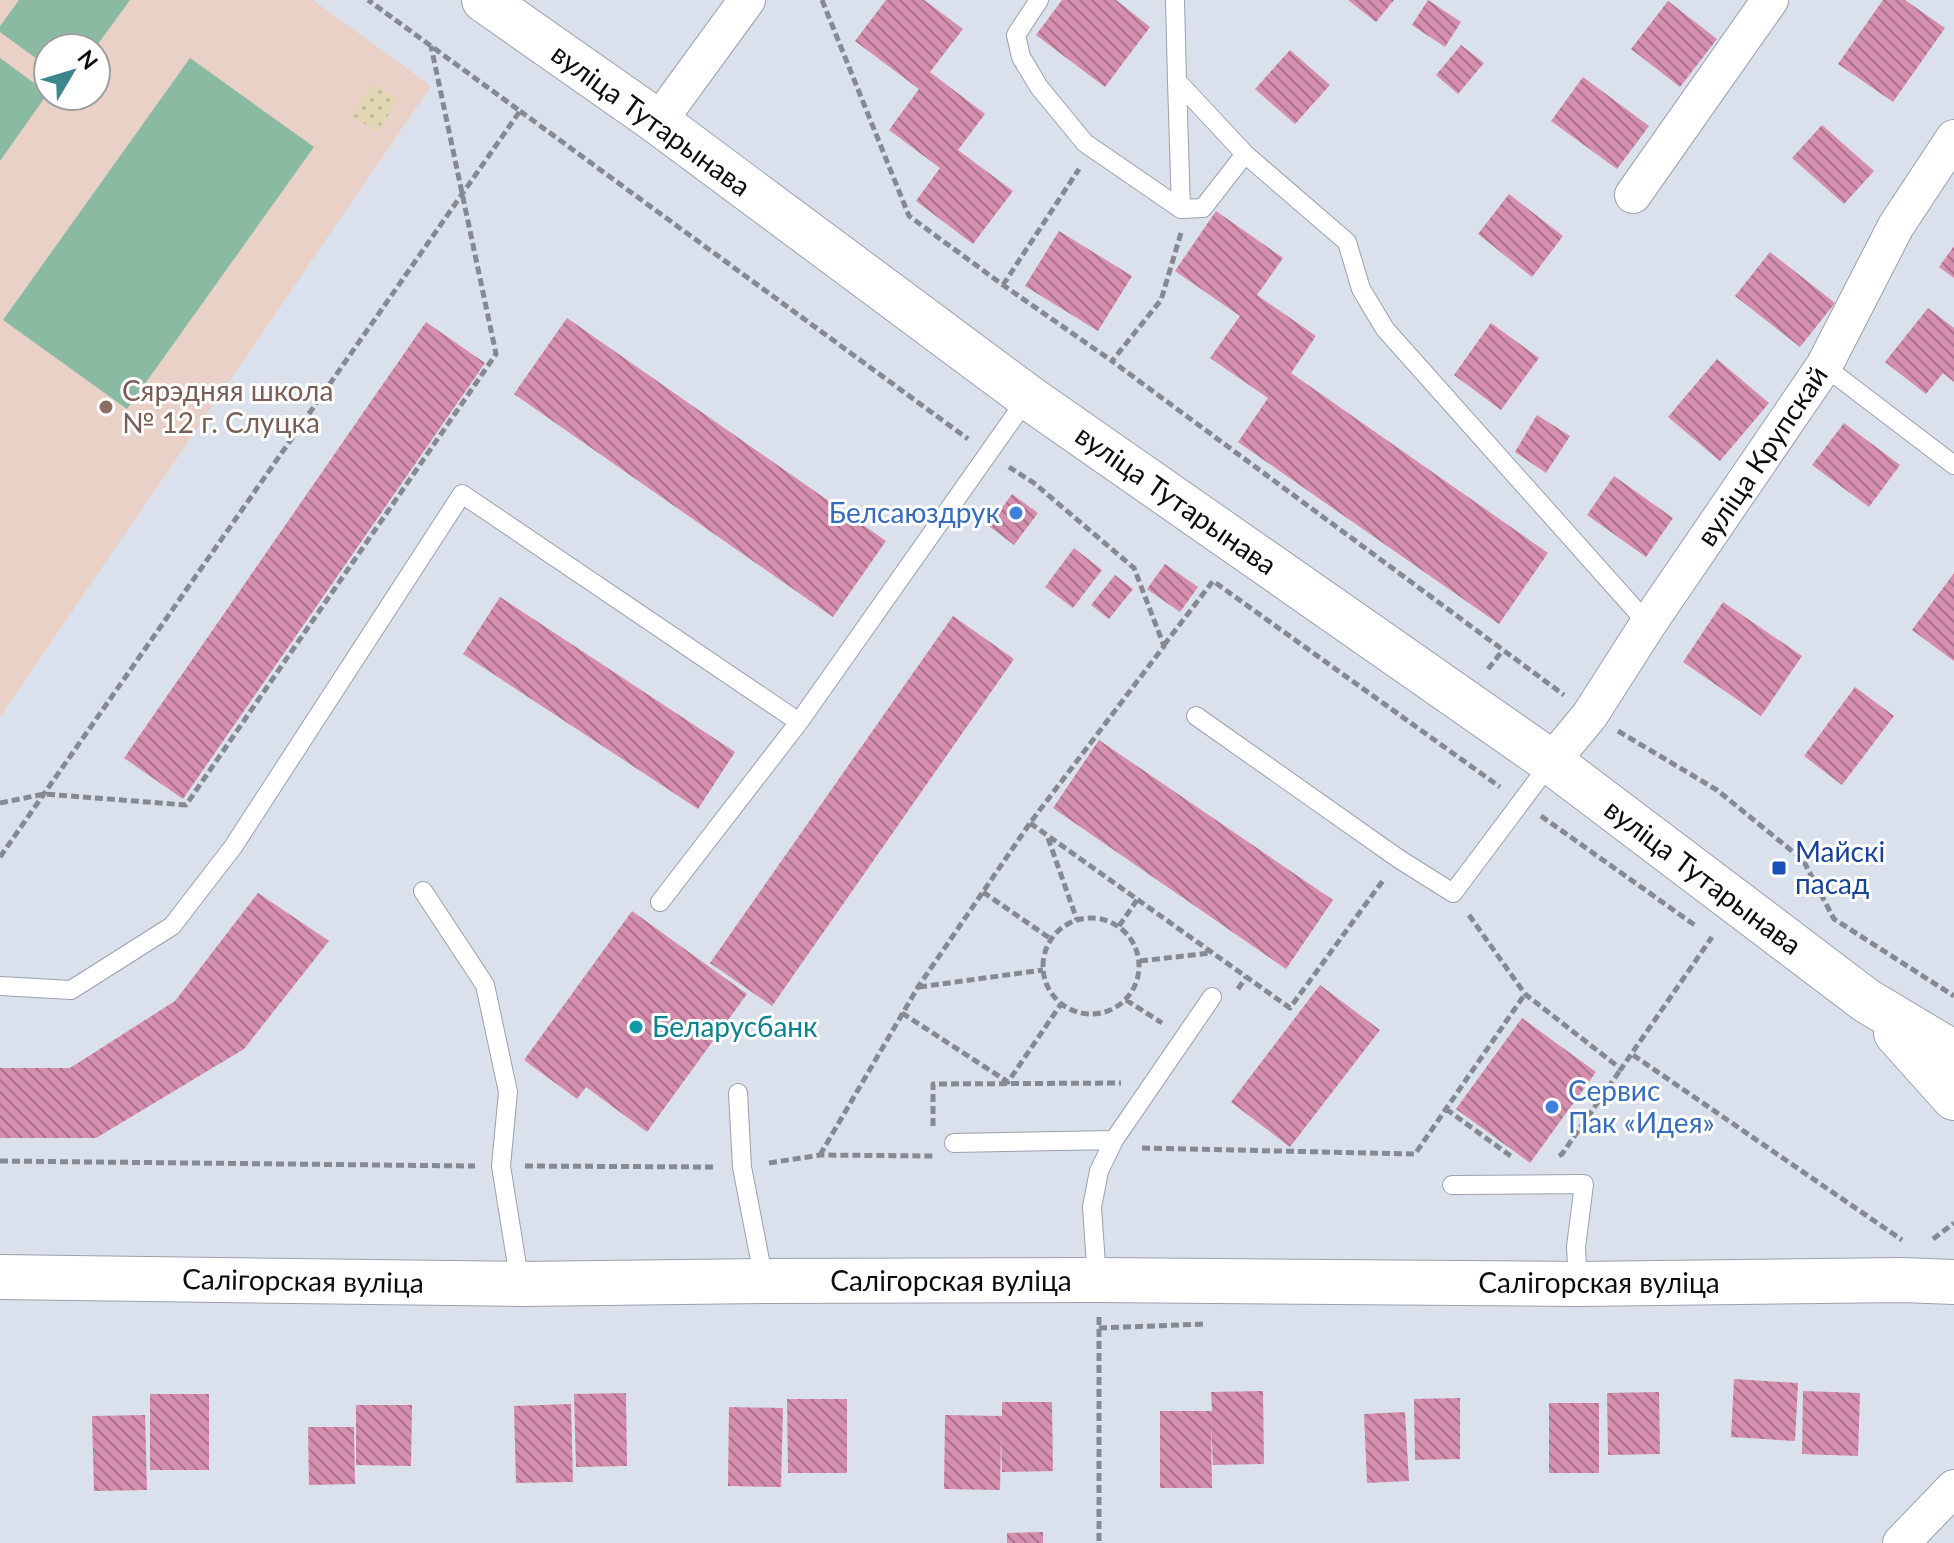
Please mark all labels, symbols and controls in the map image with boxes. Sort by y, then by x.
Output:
north arrow [32,32,112,112]
street label: вуліца Тутарынава [545,36,758,203]
text: N [72,44,104,74]
street label: вуліца Крупскай [1688,359,1834,552]
place label: Сярэдняя школа № 12 г. Слуцка [122,373,333,439]
marker: Сярэдняя школа № 12 г. Слуцка [97,398,115,416]
street label: вуліца Тутарынава [1069,417,1284,581]
place label: Белсаюздрук [829,495,1001,529]
marker: Белсаюздрук [1007,504,1025,522]
street label: вуліца Тутарынава [1598,791,1809,961]
place label: Майскі пасад [1795,834,1885,900]
marker: Майскі пасад [1770,859,1788,877]
place label: Беларусбанк [652,1009,818,1043]
marker: Беларусбанк [627,1018,645,1036]
place label: Сервис Пак «Идея» [1568,1073,1714,1139]
marker: Сервис Пак «Идея» [1543,1098,1561,1116]
street label: Салігорская вуліца [182,1261,424,1299]
street label: Салігорская вуліца [830,1263,1072,1297]
street label: Салігорская вуліца [1478,1265,1720,1299]

